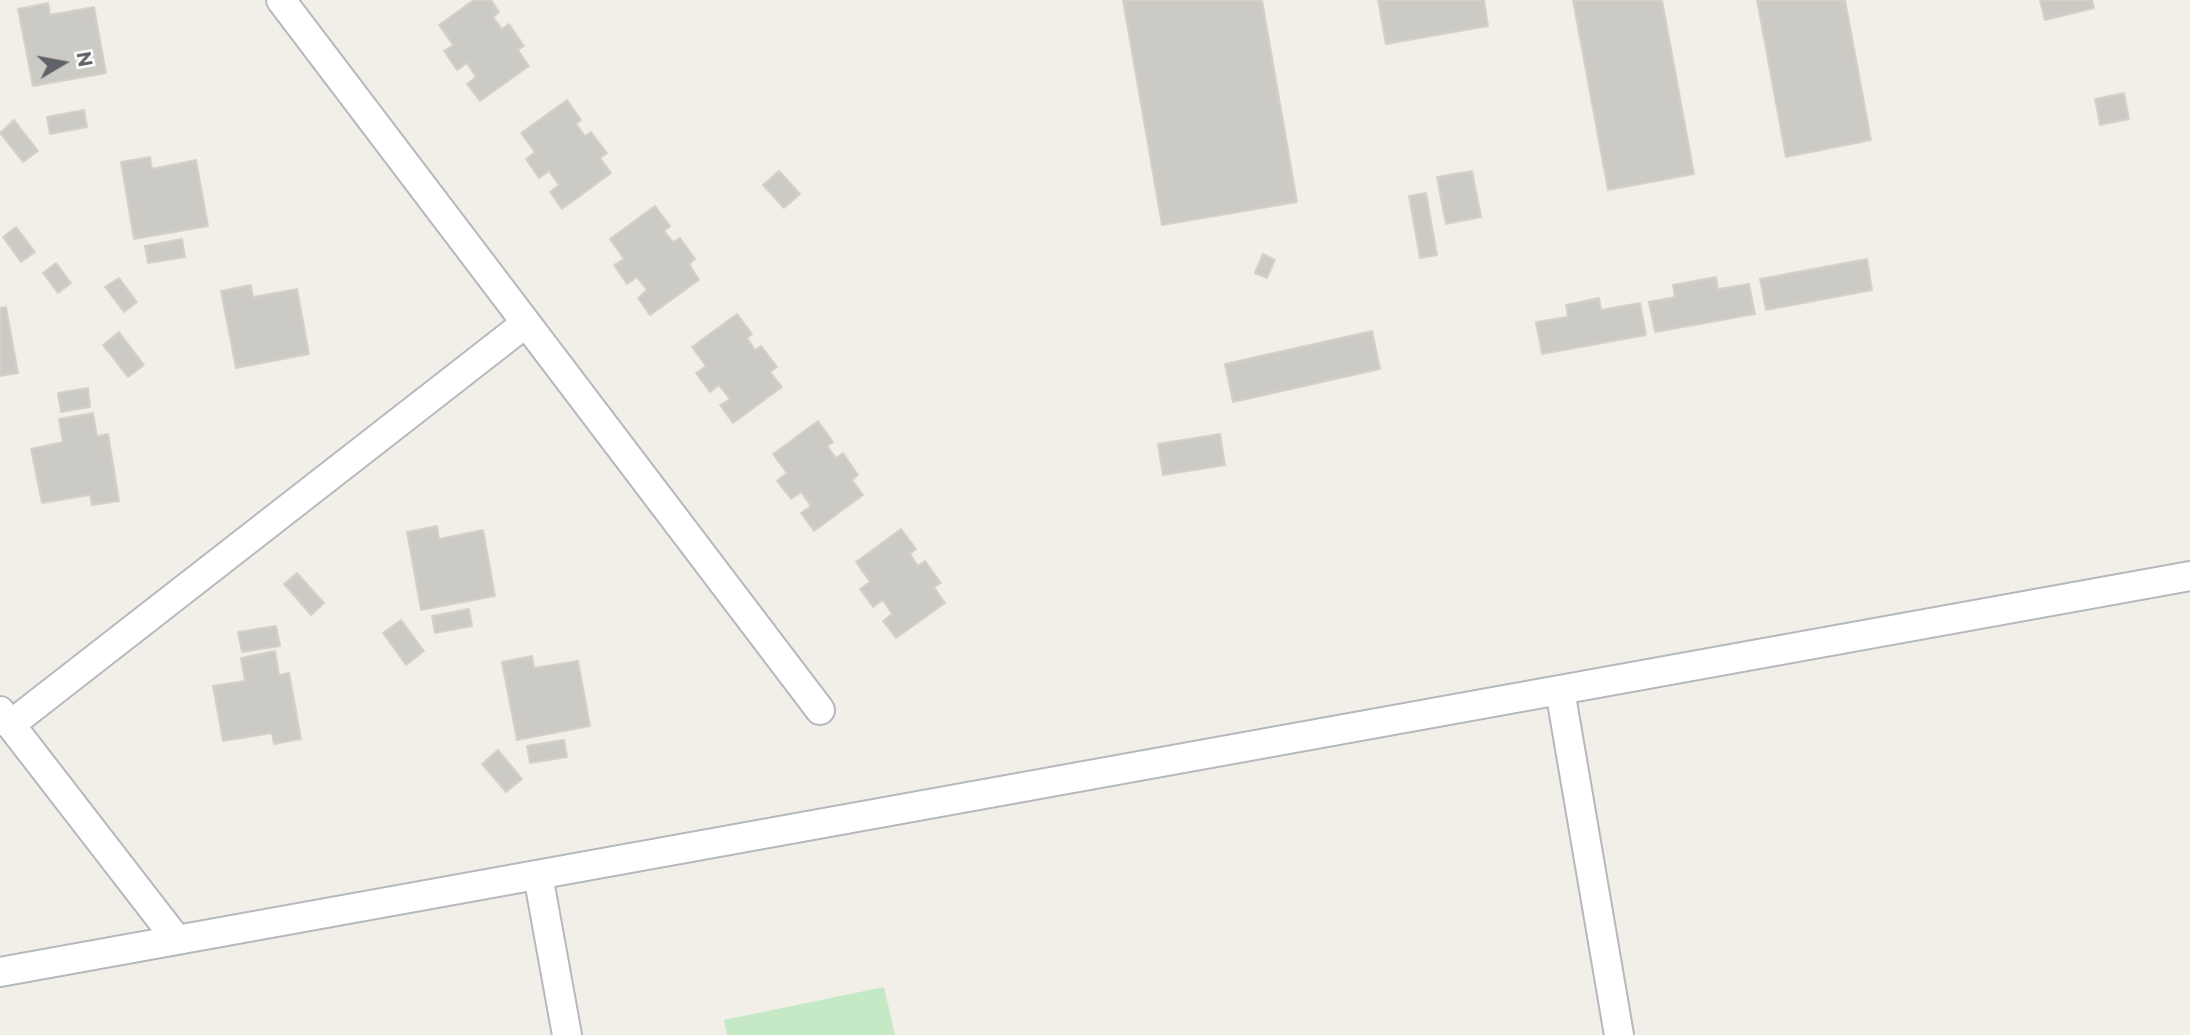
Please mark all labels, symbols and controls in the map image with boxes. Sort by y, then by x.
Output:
north arrow [28,28,98,98]
text: N [72,50,97,69]

